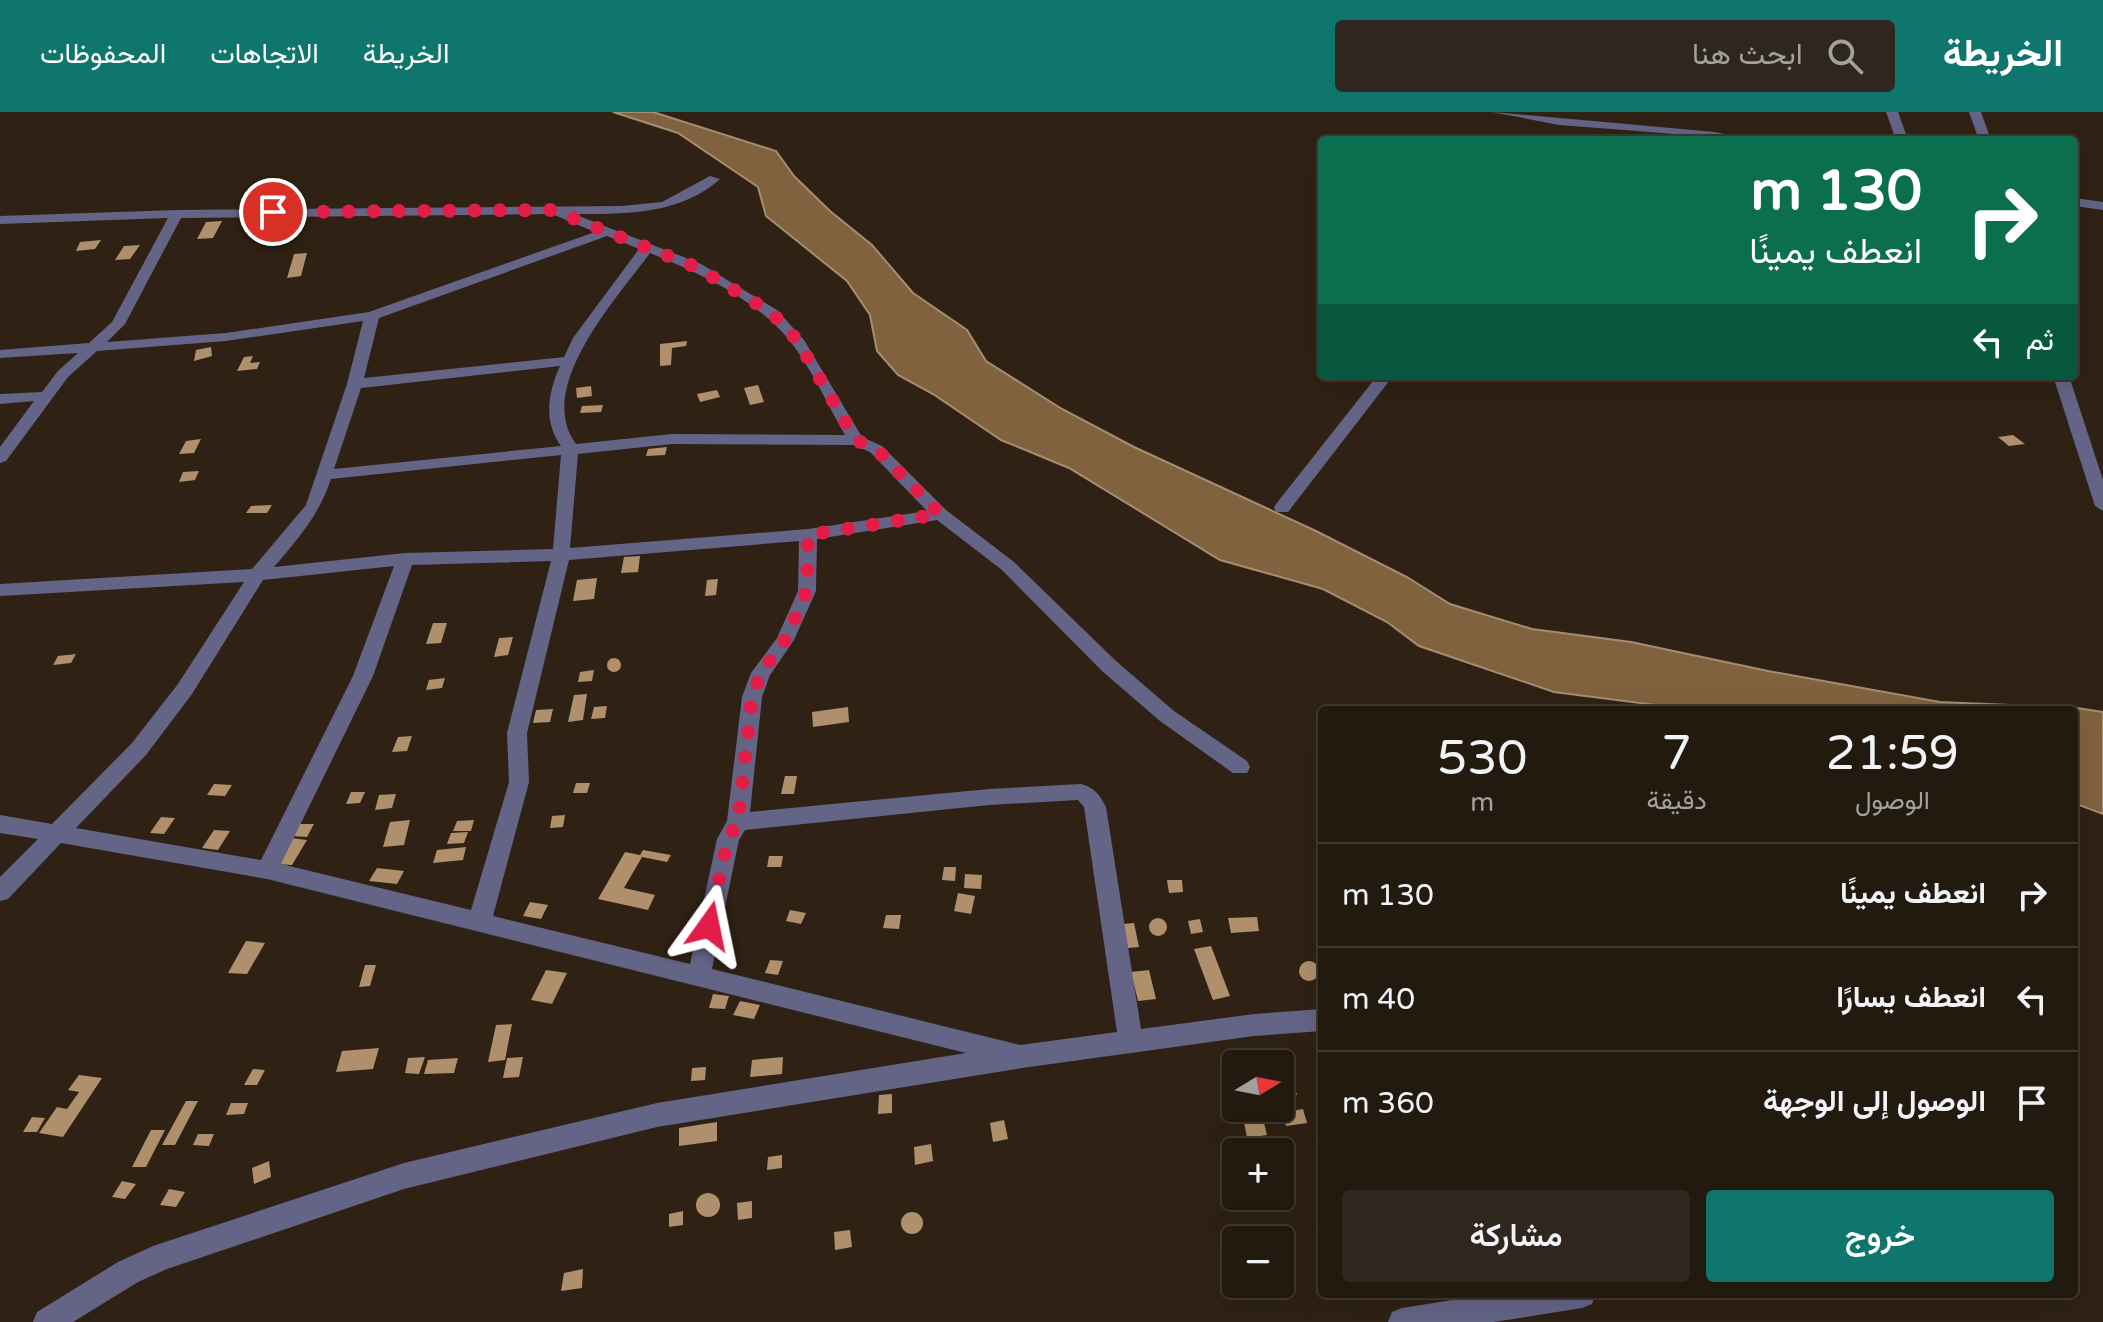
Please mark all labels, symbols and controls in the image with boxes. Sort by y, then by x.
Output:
search box [1335,20,1895,92]
text: الخريطة [1943,31,2063,77]
icon: search [1823,34,1867,78]
text: ابحث هنا [1692,36,1803,73]
text: المحفوظات [40,37,166,71]
text: الاتجاهات [210,37,319,71]
text: الخريطة [363,37,449,71]
text: 130 m [1751,158,1922,225]
icon: right [1950,168,2054,272]
pin [239,178,307,246]
icon: arrive [251,190,295,234]
text: انعطف يمينًا [1749,230,1922,273]
icon: left [1966,320,2010,364]
text: ثم [2026,322,2054,359]
text: 7 [1662,725,1692,783]
text: 21:59 [1826,725,1959,783]
text: 530 [1437,730,1528,788]
text: دقيقة [1647,785,1707,816]
text: الوصول [1855,785,1930,816]
text: m [1470,787,1494,818]
icon: right [2010,873,2054,917]
text: انعطف يمينًا [1840,875,1986,912]
text: 130 m [1342,877,1434,914]
position arrow [667,884,751,968]
icon: left [2010,977,2054,1021]
text: انعطف يسارًا [1836,979,1986,1016]
text: 40 m [1342,981,1415,1018]
north arrow [1222,1050,1294,1122]
map controls [1222,1050,1294,1298]
icon: arrive [2010,1081,2054,1125]
text: الوصول إلى الوجهة [1763,1083,1986,1120]
text: 360 m [1342,1085,1434,1122]
button: + [1222,1138,1294,1210]
button: مشاركة [1342,1190,1690,1282]
button: خروج [1706,1190,2054,1282]
button: − [1222,1226,1294,1298]

